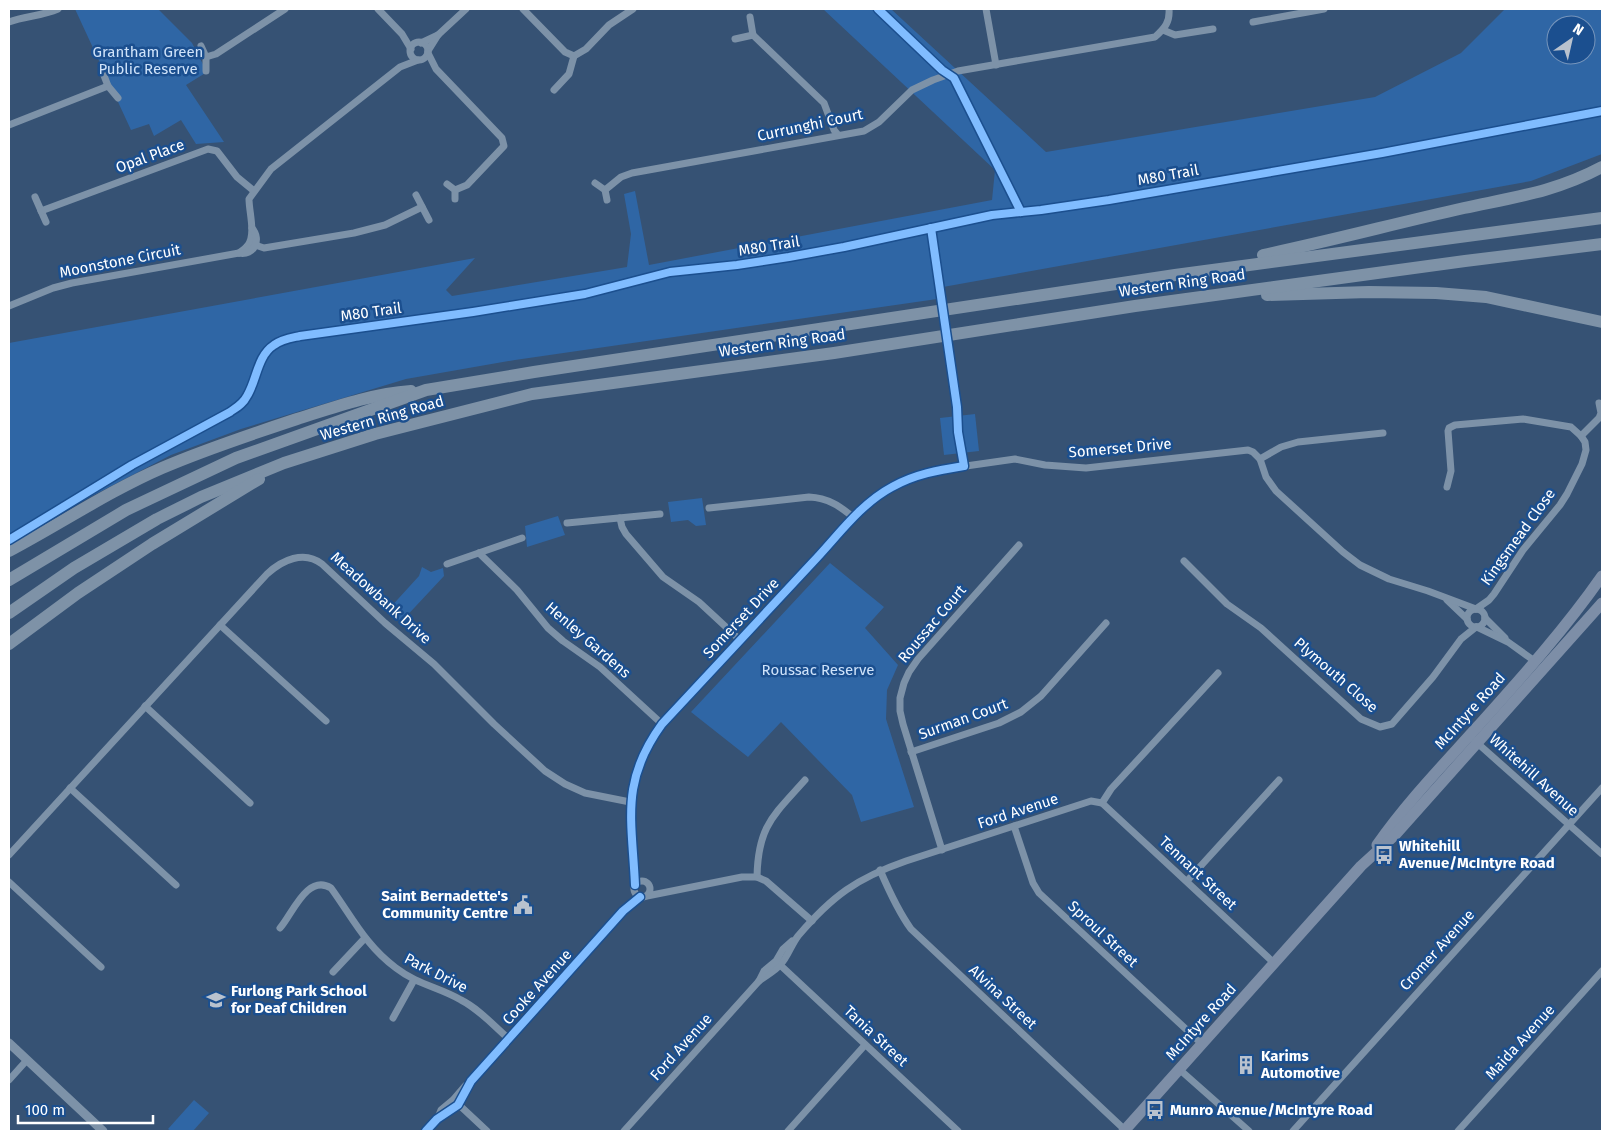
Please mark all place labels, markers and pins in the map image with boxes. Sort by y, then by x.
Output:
place label: Whitehill Avenue/McIntyre Road [1398,837,1555,872]
bus stop icon: Whitehill Avenue/McIntyre Road [1373,844,1395,866]
place label: Saint Bernadette's Community Centre [381,887,508,922]
public building icon: Saint Bernadette's Community Centre [512,894,534,916]
place label: Furlong Park School for Deaf Children [231,982,367,1017]
school or university icon: Furlong Park School for Deaf Children [205,989,227,1011]
place label: Karims Automotive [1260,1047,1340,1082]
building icon: Karims Automotive [1235,1054,1257,1076]
bus stop icon: Munro Avenue/McIntyre Road [1144,1099,1166,1121]
place label: Munro Avenue/McIntyre Road [1170,1101,1373,1119]

